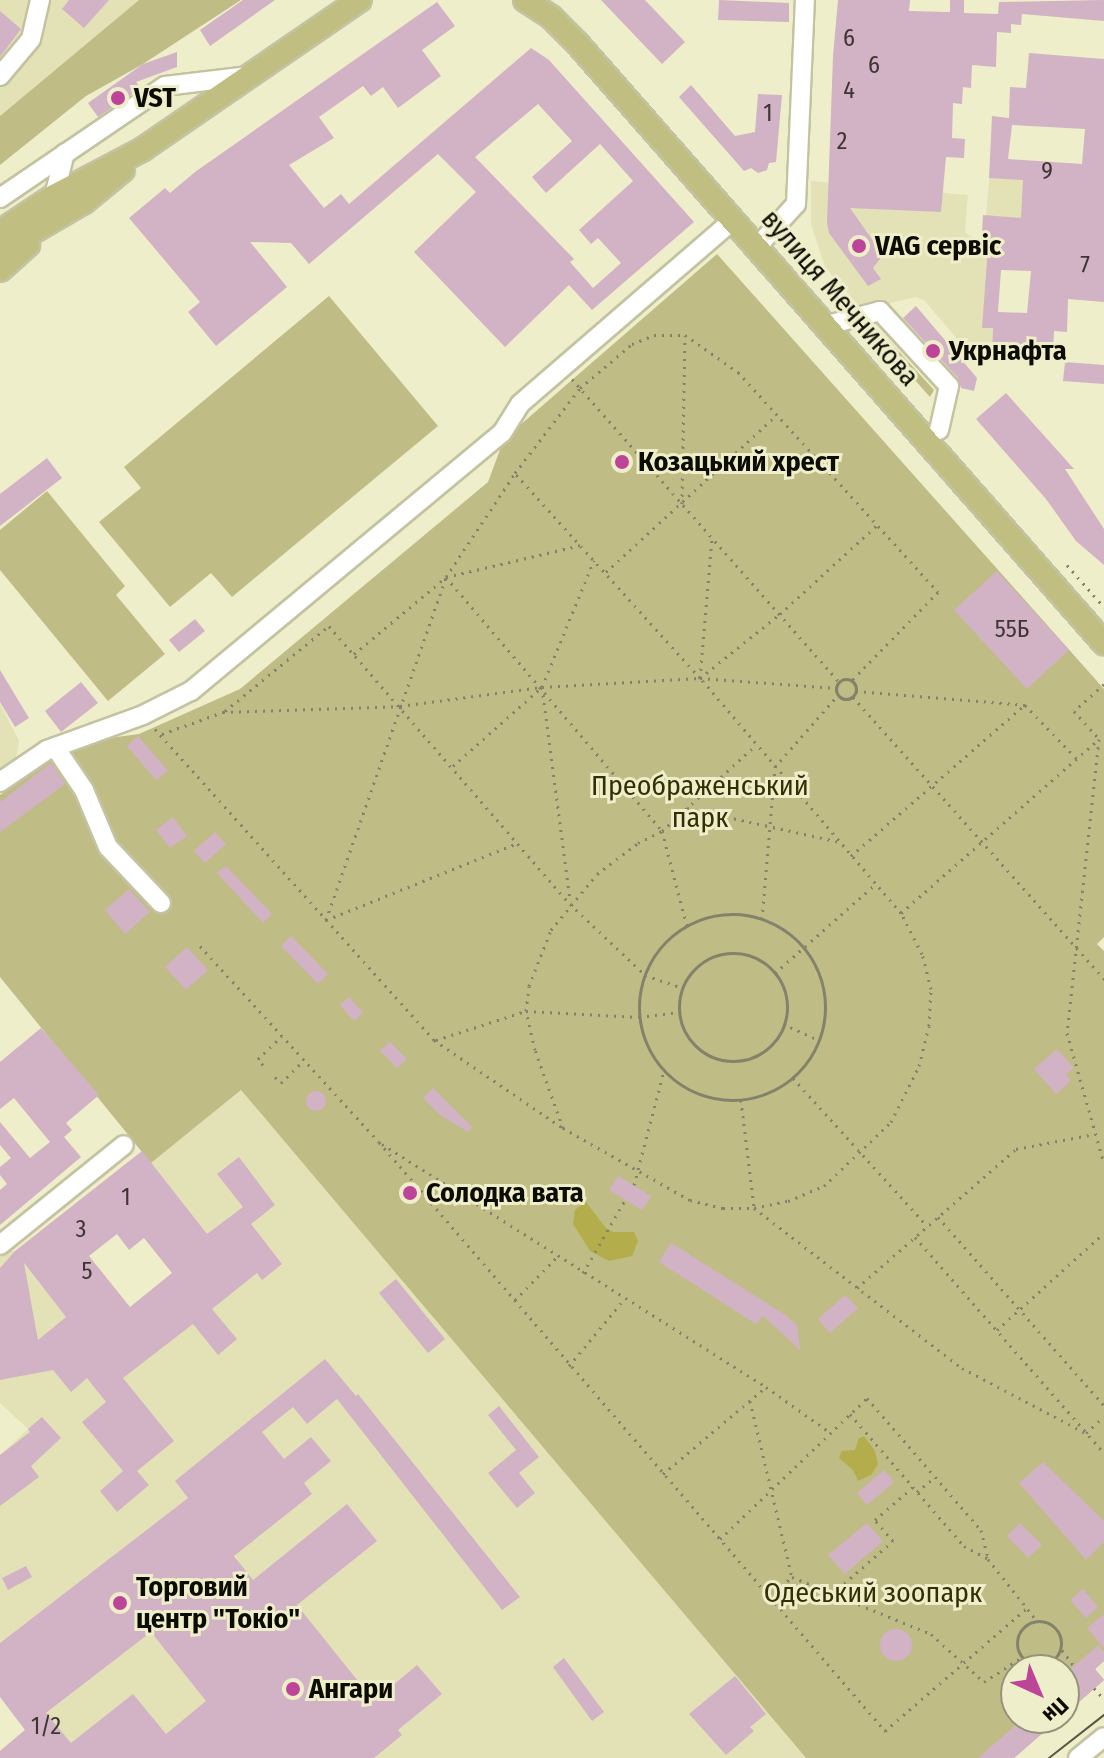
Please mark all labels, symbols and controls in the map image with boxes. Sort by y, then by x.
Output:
house number: 6 [843,25,855,53]
house number: 6 [868,52,880,80]
house number: 4 [843,77,855,105]
place label: VST [134,81,176,115]
marker: VST [109,89,127,107]
house number: 1 [763,100,773,128]
house number: 2 [837,128,847,156]
house number: 9 [1041,158,1053,186]
street label: вулиця Мечникова [754,203,926,393]
place label: VAG сервіс [875,229,1001,263]
marker: VAG сервіс [850,237,868,255]
house number: 7 [1080,252,1090,280]
place label: Укрнафта [949,334,1067,368]
marker: Укрнафта [924,342,942,360]
place label: Козацький хрест [638,445,839,479]
marker: Козацький хрест [613,453,631,471]
house number: 55Б [995,616,1029,644]
park label: Преображенський парк [591,769,809,835]
place label: Солодка вата [426,1176,584,1210]
house number: 1 [121,1184,131,1212]
marker: Солодка вата [401,1184,419,1202]
house number: 3 [76,1216,86,1244]
house number: 5 [81,1258,93,1286]
place label: Торговий центр "Токіо" [136,1570,300,1636]
park label: Одеський зоопарк [764,1576,982,1610]
marker: Торговий центр "Токіо" [111,1594,129,1612]
north arrow [1000,1654,1080,1734]
place label: Ангари [309,1672,393,1706]
marker: Ангари [284,1680,302,1698]
text: Пн [1037,1692,1074,1729]
house number: 1/2 [31,1713,61,1741]

